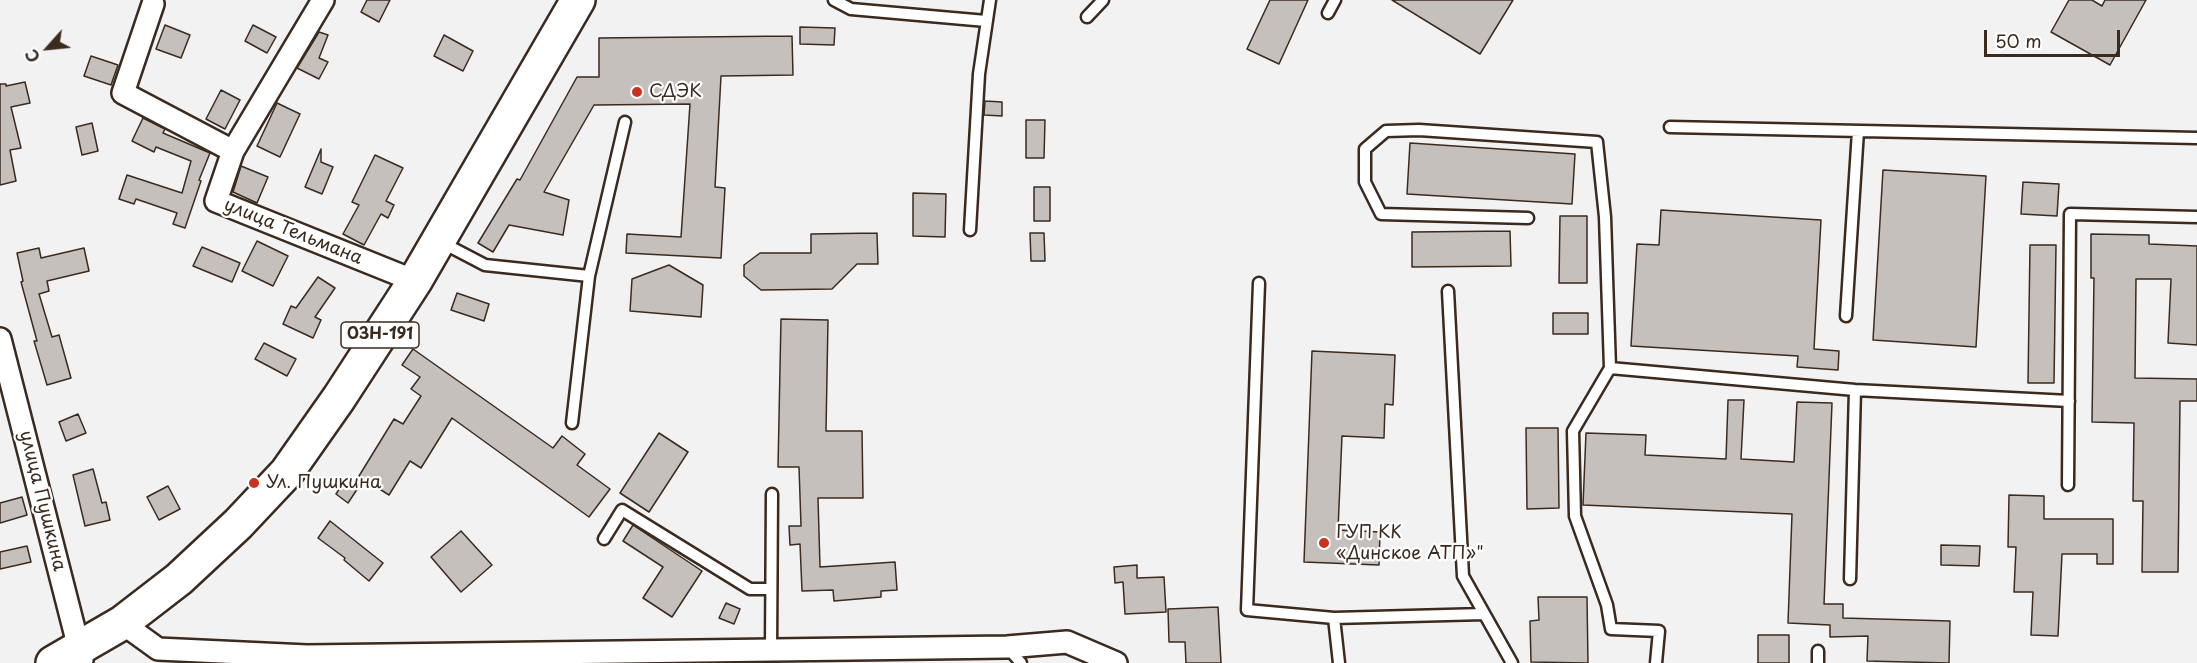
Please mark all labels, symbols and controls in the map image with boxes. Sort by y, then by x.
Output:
north arrow [18,18,78,78]
scale bar [1987,18,2124,56]
text: 50 m [1995,27,2042,54]
text: С [19,45,45,67]
place label: СДЭК [649,81,702,103]
marker: СДЭК [630,85,644,99]
street label: улица Тельмана [221,194,365,270]
road number: 03Н-191 [341,322,419,348]
street label: улица Пушкина [14,429,70,573]
place label: Ул. Пушкина [266,472,381,494]
marker: Ул. Пушкина [247,476,261,490]
place label: ГУП КК «Динское АТП»" [1336,522,1484,564]
marker: ГУП КК «Динское АТП»" [1317,536,1331,550]

